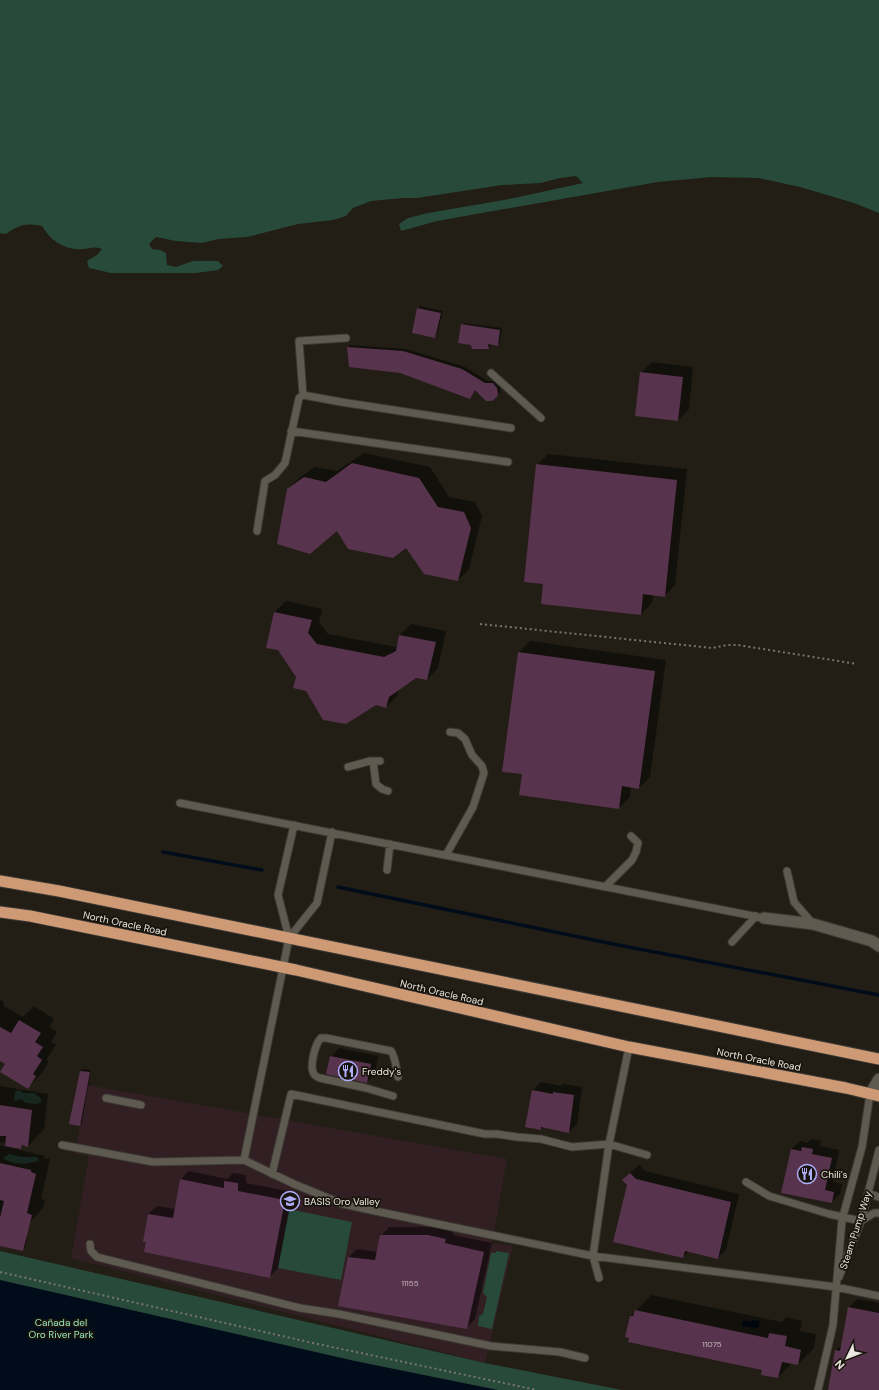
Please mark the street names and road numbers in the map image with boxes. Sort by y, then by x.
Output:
street label: North Oracle Road [82,908,168,939]
street label: North Oracle Road [399,977,485,1008]
street label: North Oracle Road [716,1045,802,1074]
street label: Steam Pump Way [837,1189,874,1271]

